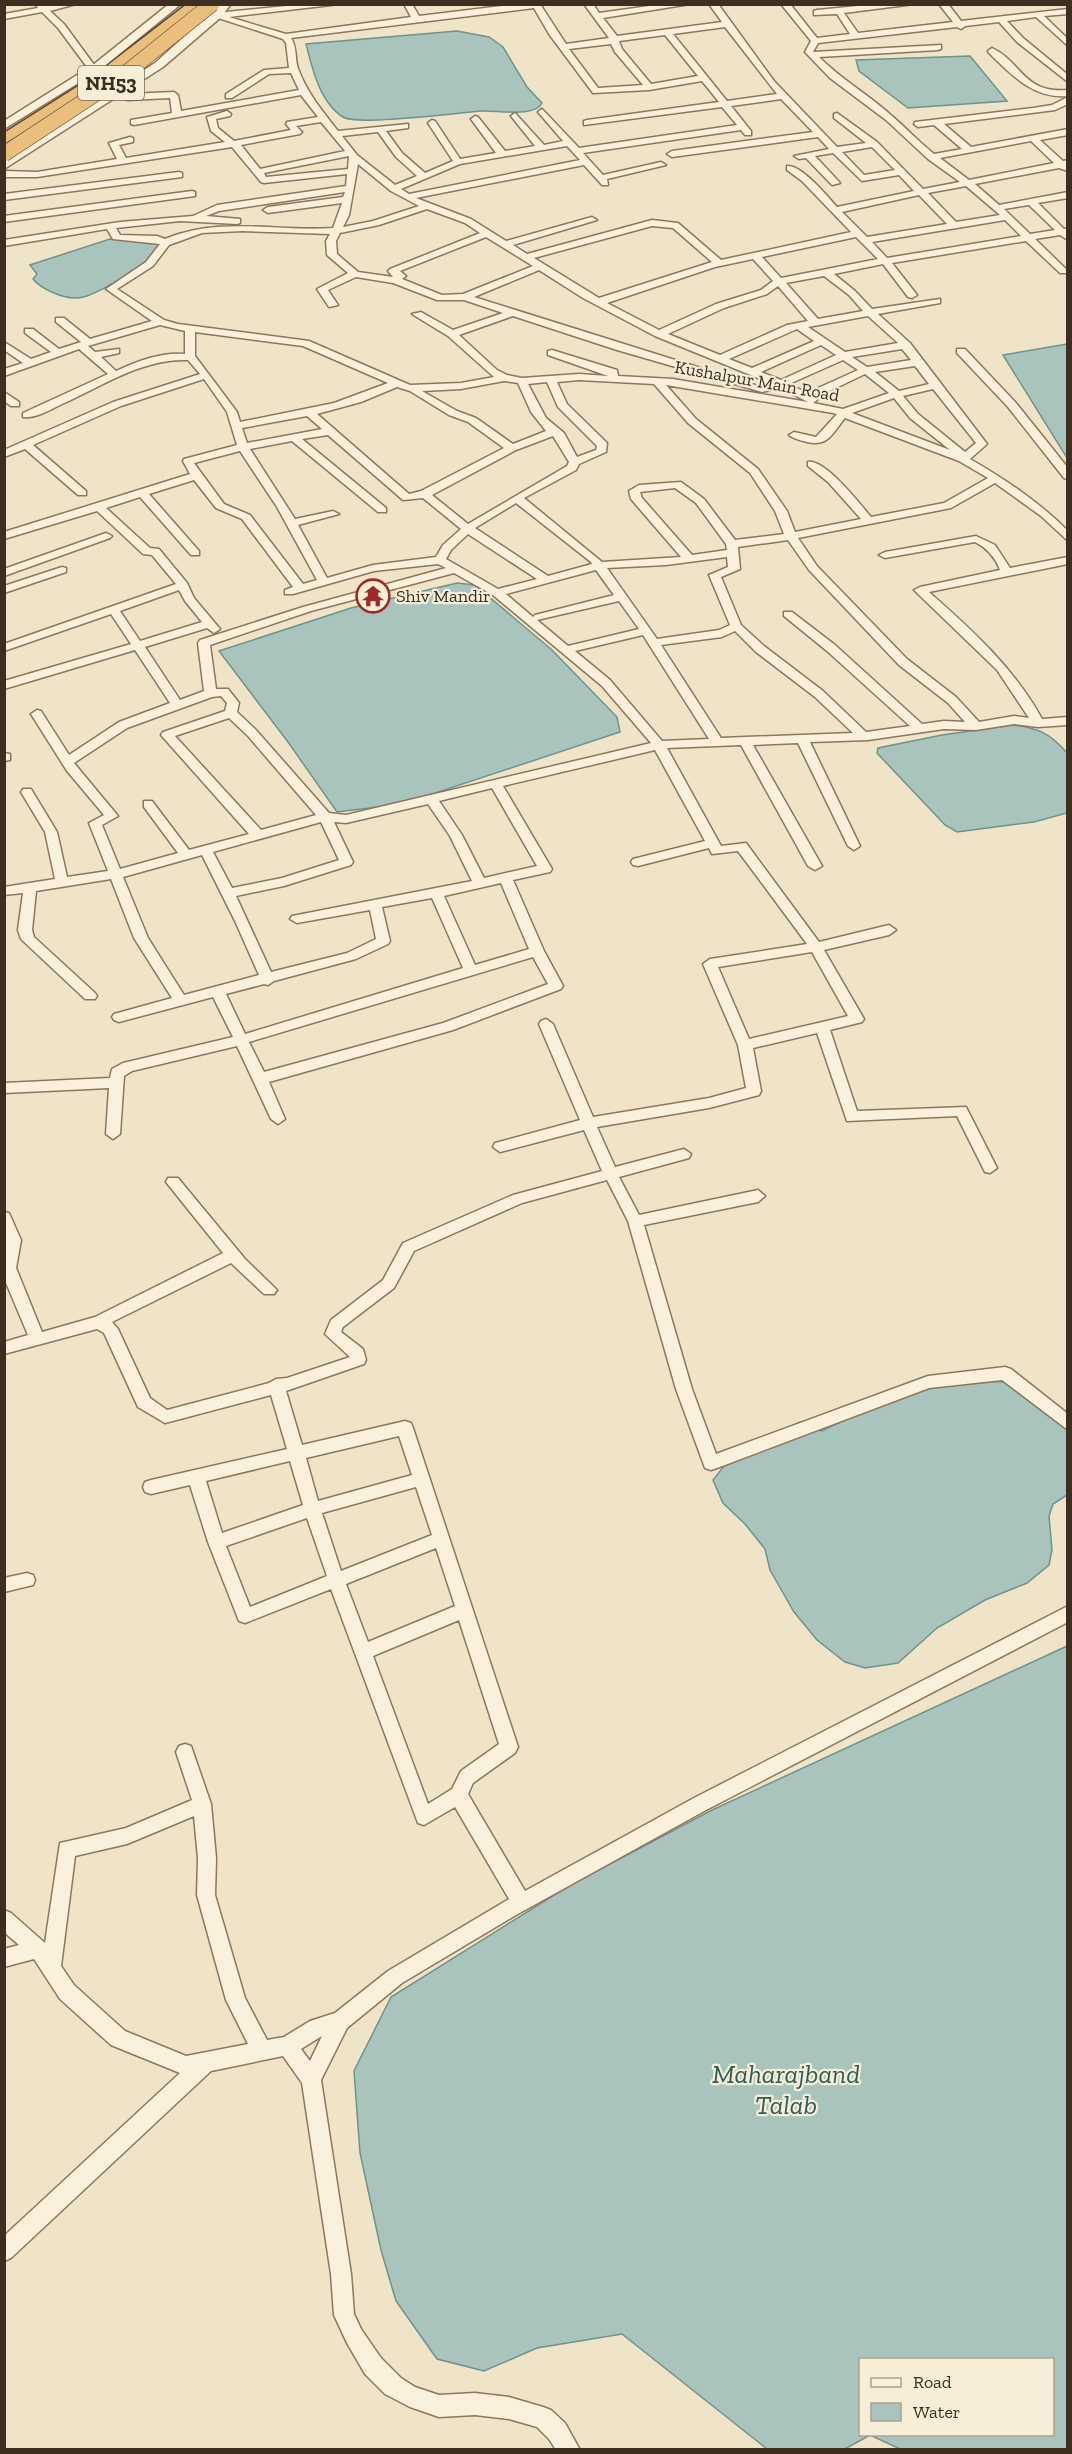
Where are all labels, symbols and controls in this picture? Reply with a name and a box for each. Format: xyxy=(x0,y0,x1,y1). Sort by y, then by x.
road number: NH53 xyxy=(78,66,144,100)
street label: Kushalpur Main Road xyxy=(673,356,841,406)
temple icon: Shiv Mandir xyxy=(355,578,391,614)
place label: Shiv Mandir xyxy=(396,585,490,607)
water label: Maharajband Talab xyxy=(712,2058,860,2121)
legend xyxy=(859,2358,1054,2436)
text: Road xyxy=(913,2371,952,2393)
text: Water xyxy=(913,2401,960,2423)

